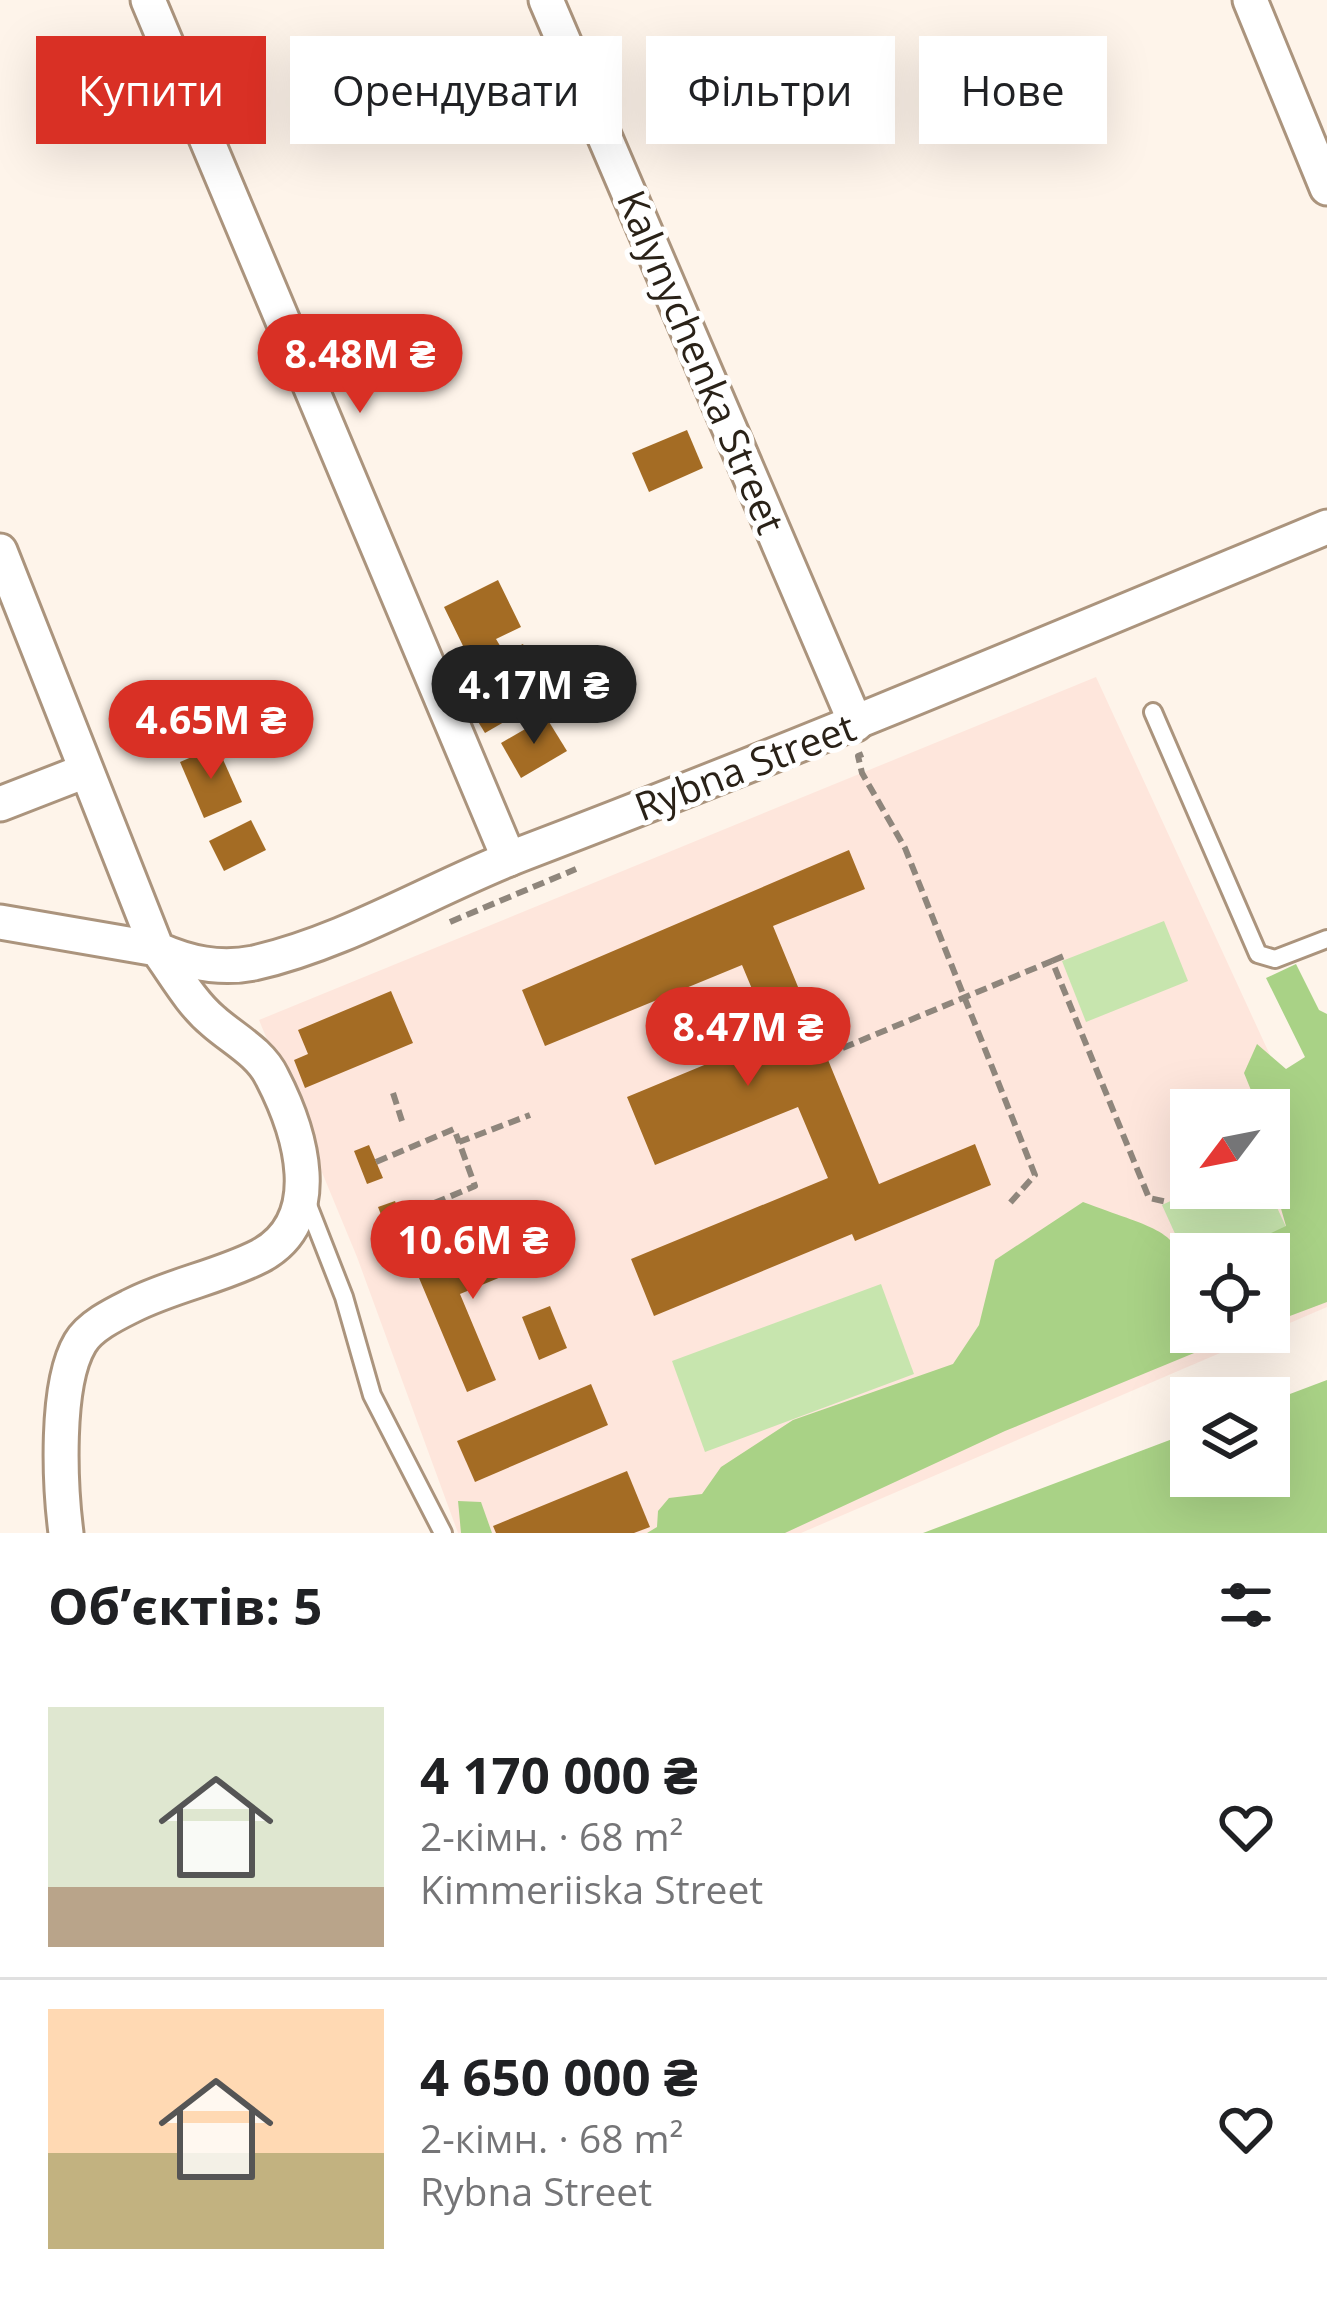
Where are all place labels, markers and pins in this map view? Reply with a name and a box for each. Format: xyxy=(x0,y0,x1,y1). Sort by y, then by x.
pin: 8.48M ₴ xyxy=(249,314,471,416)
pin: 4.17M ₴ xyxy=(423,645,645,747)
pin: 4.65M ₴ xyxy=(100,680,322,782)
pin: 8.47M ₴ xyxy=(637,987,859,1089)
pin: 10.6M ₴ xyxy=(362,1200,584,1302)

